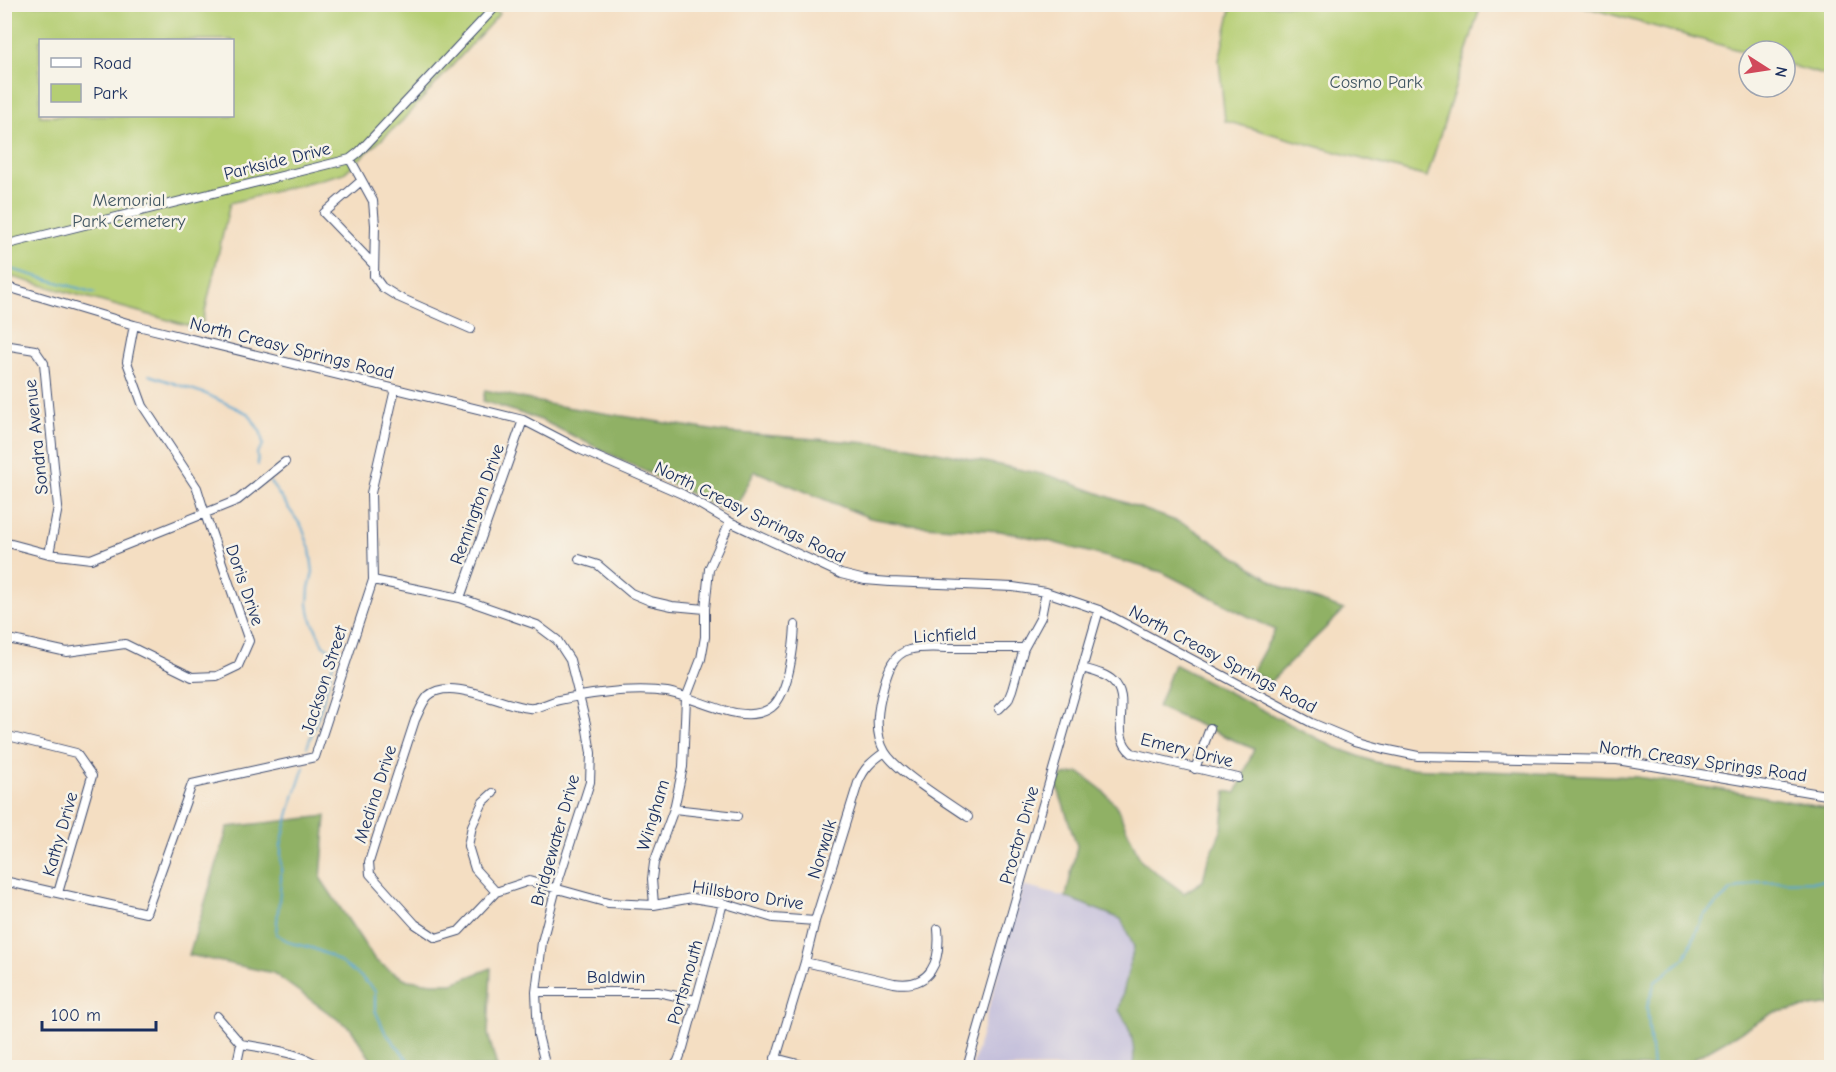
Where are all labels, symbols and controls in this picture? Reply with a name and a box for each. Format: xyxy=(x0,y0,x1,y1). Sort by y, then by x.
legend xyxy=(39,39,234,117)
north arrow xyxy=(1737,39,1797,99)
text: Road xyxy=(93,53,132,74)
text: N xyxy=(1771,65,1791,79)
park label: Cosmo Park xyxy=(1330,72,1423,93)
text: Park xyxy=(93,83,128,104)
street label: Parkside Drive xyxy=(222,138,333,185)
park label: Memorial Park Cemetery xyxy=(72,190,187,232)
street label: North Creasy Springs Road xyxy=(188,313,396,384)
street label: Sondra Avenue xyxy=(20,378,53,496)
street label: Remington Drive xyxy=(446,441,509,567)
street label: North Creasy Springs Road xyxy=(651,457,849,568)
street label: Doris Drive xyxy=(221,542,268,628)
street label: North Creasy Springs Road xyxy=(1125,601,1320,718)
street label: Jackson Street xyxy=(297,622,352,737)
street label: Lichfield xyxy=(913,623,977,648)
street label: Emery Drive xyxy=(1138,729,1235,772)
street label: North Creasy Springs Road xyxy=(1598,737,1808,786)
street label: Medina Drive xyxy=(350,743,401,846)
street label: Bridgewater Drive xyxy=(527,772,584,908)
street label: Wingham xyxy=(633,777,674,853)
street label: Proctor Drive xyxy=(995,784,1044,887)
street label: Kathy Drive xyxy=(38,789,83,879)
street label: Norwalk xyxy=(804,817,842,881)
street label: Hillsboro Drive xyxy=(691,876,805,915)
street label: Portsmouth xyxy=(663,937,708,1027)
street label: Baldwin xyxy=(587,967,645,988)
scale bar xyxy=(42,994,156,1032)
text: 100 m xyxy=(51,1005,101,1026)

